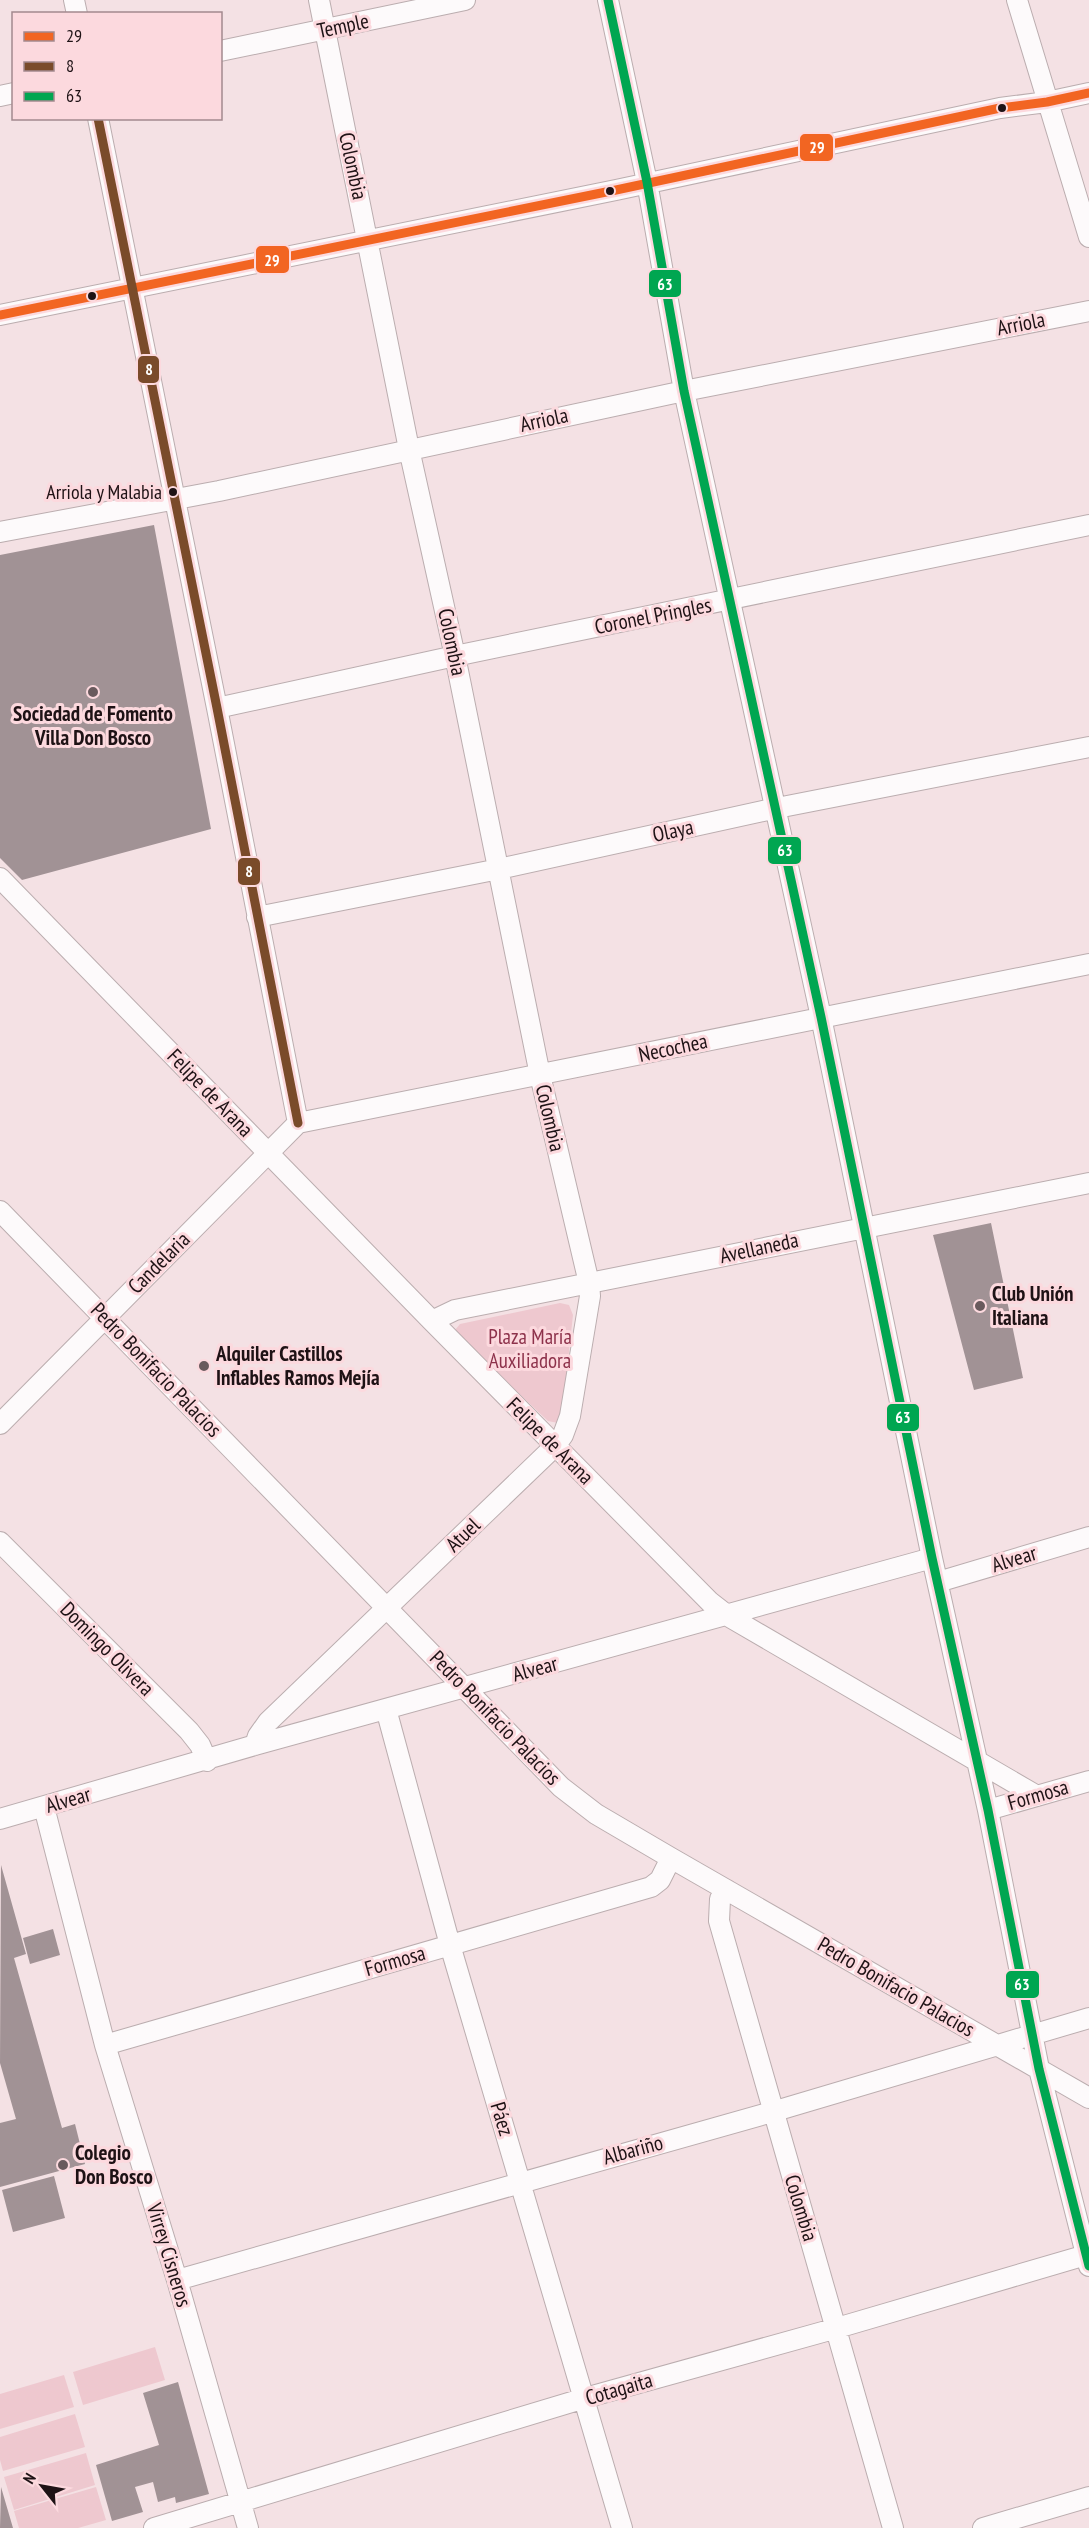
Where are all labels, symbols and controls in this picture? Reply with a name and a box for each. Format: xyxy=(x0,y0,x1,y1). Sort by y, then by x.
street label: Temple xyxy=(315,7,371,44)
legend xyxy=(12,12,222,120)
text: 29 xyxy=(66,24,82,47)
text: 8 xyxy=(66,54,74,77)
text: 63 xyxy=(66,84,82,107)
unlabelled marker xyxy=(996,102,1008,114)
street label: Colombia xyxy=(333,130,374,202)
line badge: 29 xyxy=(799,133,834,162)
text: 29 xyxy=(809,137,825,157)
unlabelled marker xyxy=(604,185,616,197)
line badge: 29 xyxy=(255,245,290,274)
text: 29 xyxy=(264,250,280,270)
line badge: 63 xyxy=(648,269,682,298)
text: 63 xyxy=(657,274,673,294)
unlabelled marker xyxy=(86,290,98,302)
street label: Arriola xyxy=(995,306,1047,341)
line badge: 8 xyxy=(137,355,160,384)
text: 8 xyxy=(145,359,153,379)
street label: Arriola xyxy=(517,401,570,438)
place label: Arriola y Malabia xyxy=(46,479,162,505)
marker: Arriola y Malabia xyxy=(167,486,179,498)
street label: Coronel Pringles xyxy=(592,591,714,640)
street label: Colombia xyxy=(432,606,473,678)
marker: Sociedad de Fomento Villa Don Bosco xyxy=(86,685,100,699)
place label: Sociedad de Fomento Villa Don Bosco xyxy=(13,700,173,751)
street label: Olaya xyxy=(650,813,696,848)
line badge: 63 xyxy=(767,836,802,865)
text: 63 xyxy=(777,840,793,860)
line badge: 8 xyxy=(237,857,261,886)
text: 8 xyxy=(245,861,253,881)
street label: Necochea xyxy=(636,1027,710,1068)
street label: Felipe de Arana xyxy=(162,1043,259,1142)
street label: Colombia xyxy=(530,1082,571,1154)
street label: Candelaria xyxy=(122,1226,195,1299)
street label: Avellaneda xyxy=(717,1226,801,1269)
place label: Club Unión Italiana xyxy=(992,1280,1073,1331)
street label: Pedro Bonifacio Palacios xyxy=(85,1297,227,1443)
marker: Club Unión Italiana xyxy=(973,1299,987,1313)
park label: Plaza María Auxiliadora xyxy=(488,1323,572,1374)
place label: Alquiler Castillos Inflables Ramos Mejía xyxy=(215,1340,380,1391)
marker: Alquiler Castillos Inflables Ramos Mejía xyxy=(197,1359,211,1373)
street label: Felipe de Arana xyxy=(501,1391,600,1490)
line badge: 63 xyxy=(886,1403,920,1432)
text: 63 xyxy=(895,1407,911,1427)
street label: Atuel xyxy=(440,1512,486,1558)
street label: Alvear xyxy=(988,1539,1040,1578)
street label: Domingo Olivera xyxy=(55,1596,160,1701)
street label: Pedro Bonifacio Palacios xyxy=(424,1645,566,1791)
street label: Alvear xyxy=(509,1649,561,1687)
street label: Formosa xyxy=(1004,1773,1071,1816)
street label: Alvear xyxy=(42,1780,94,1819)
street label: Pedro Bonifacio Palacios xyxy=(813,1931,980,2042)
street label: Formosa xyxy=(361,1939,428,1982)
line badge: 63 xyxy=(1005,1970,1040,1999)
text: 63 xyxy=(1014,1974,1030,1994)
street label: Páez xyxy=(485,2099,520,2139)
street label: Albariño xyxy=(600,2129,666,2170)
place label: Colegio Don Bosco xyxy=(75,2139,153,2190)
marker: Colegio Don Bosco xyxy=(56,2158,70,2172)
street label: Colombia xyxy=(779,2171,824,2244)
street label: Virrey Cisneros xyxy=(141,2199,198,2310)
street label: Cotagaita xyxy=(582,2366,655,2411)
north arrow xyxy=(12,2456,72,2516)
text: N xyxy=(18,2469,40,2487)

